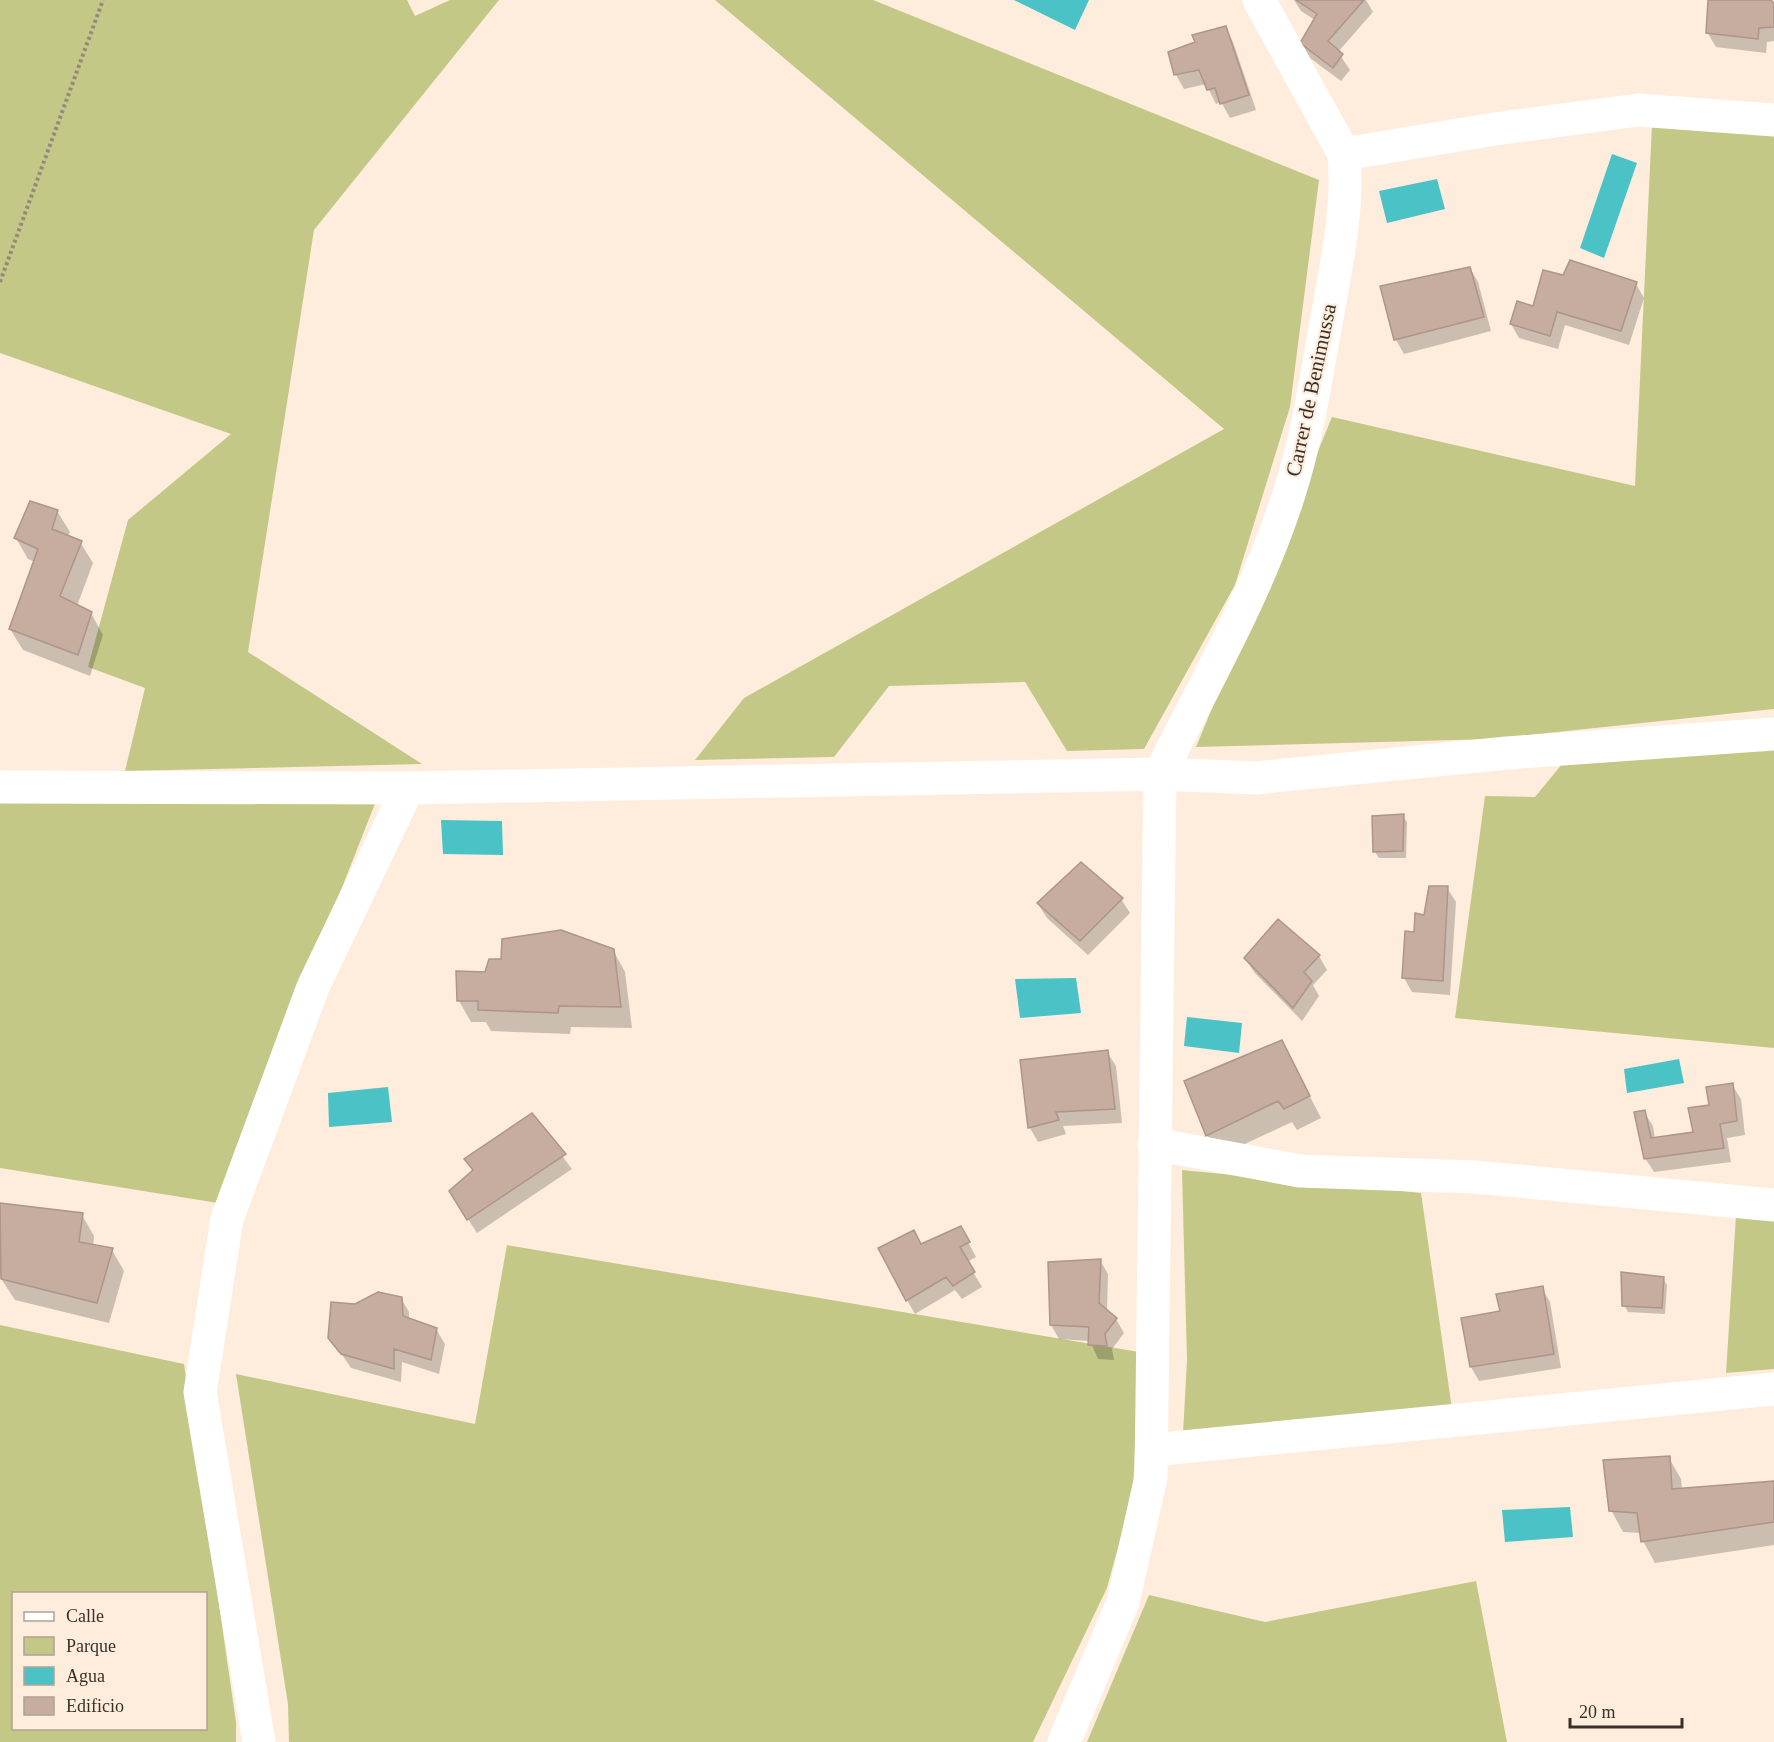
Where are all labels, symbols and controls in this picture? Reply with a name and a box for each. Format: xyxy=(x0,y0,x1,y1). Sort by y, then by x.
street label: Carrer de Benimussa xyxy=(1281,301,1341,479)
legend xyxy=(12,1592,207,1730)
text: Calle xyxy=(66,1606,104,1626)
text: Parque xyxy=(66,1636,116,1656)
text: Agua xyxy=(66,1666,105,1686)
scale bar xyxy=(1570,1691,1682,1729)
text: Edificio xyxy=(66,1696,124,1716)
text: 20 m xyxy=(1579,1702,1616,1722)

